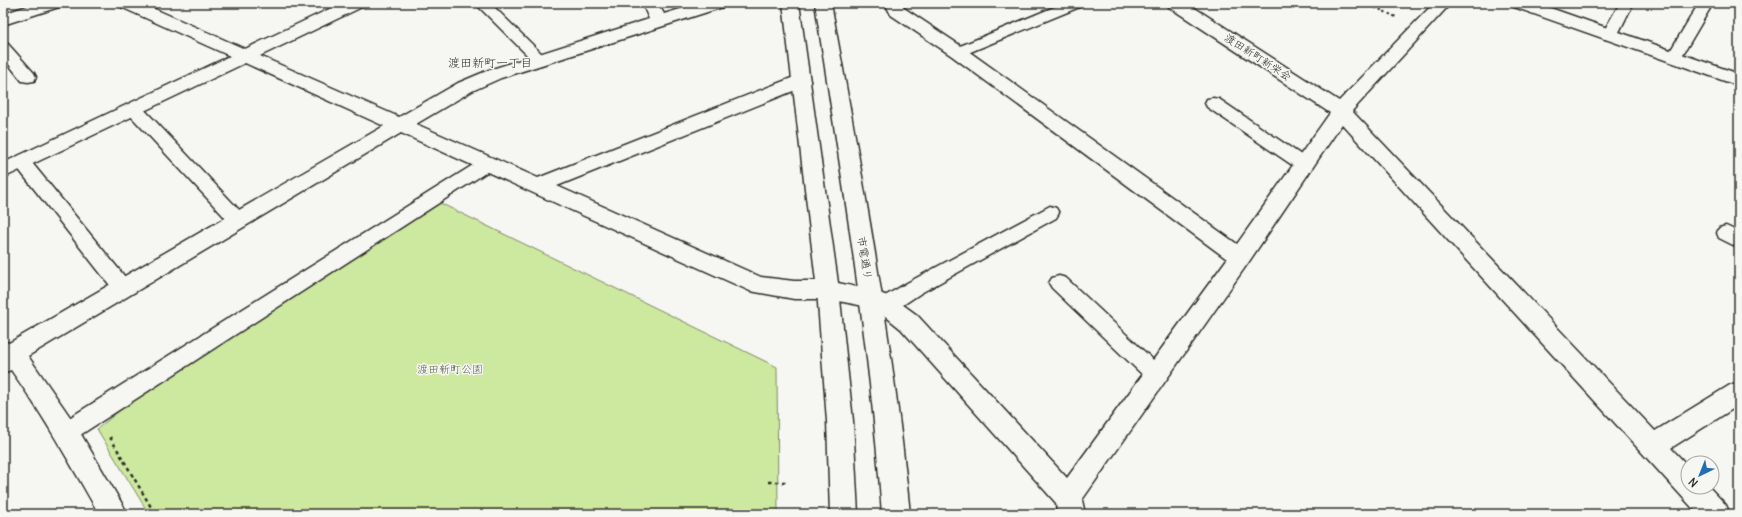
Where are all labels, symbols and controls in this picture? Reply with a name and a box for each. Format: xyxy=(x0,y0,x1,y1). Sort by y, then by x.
street label: 渡田新町新栄会 xyxy=(1222,30,1294,84)
district label: 渡田新町一丁目 xyxy=(448,55,532,70)
street label: 市電通り xyxy=(855,235,875,281)
park label: 渡田新町公園 xyxy=(417,362,483,376)
north arrow xyxy=(1680,455,1720,495)
text: N xyxy=(1686,475,1701,490)

